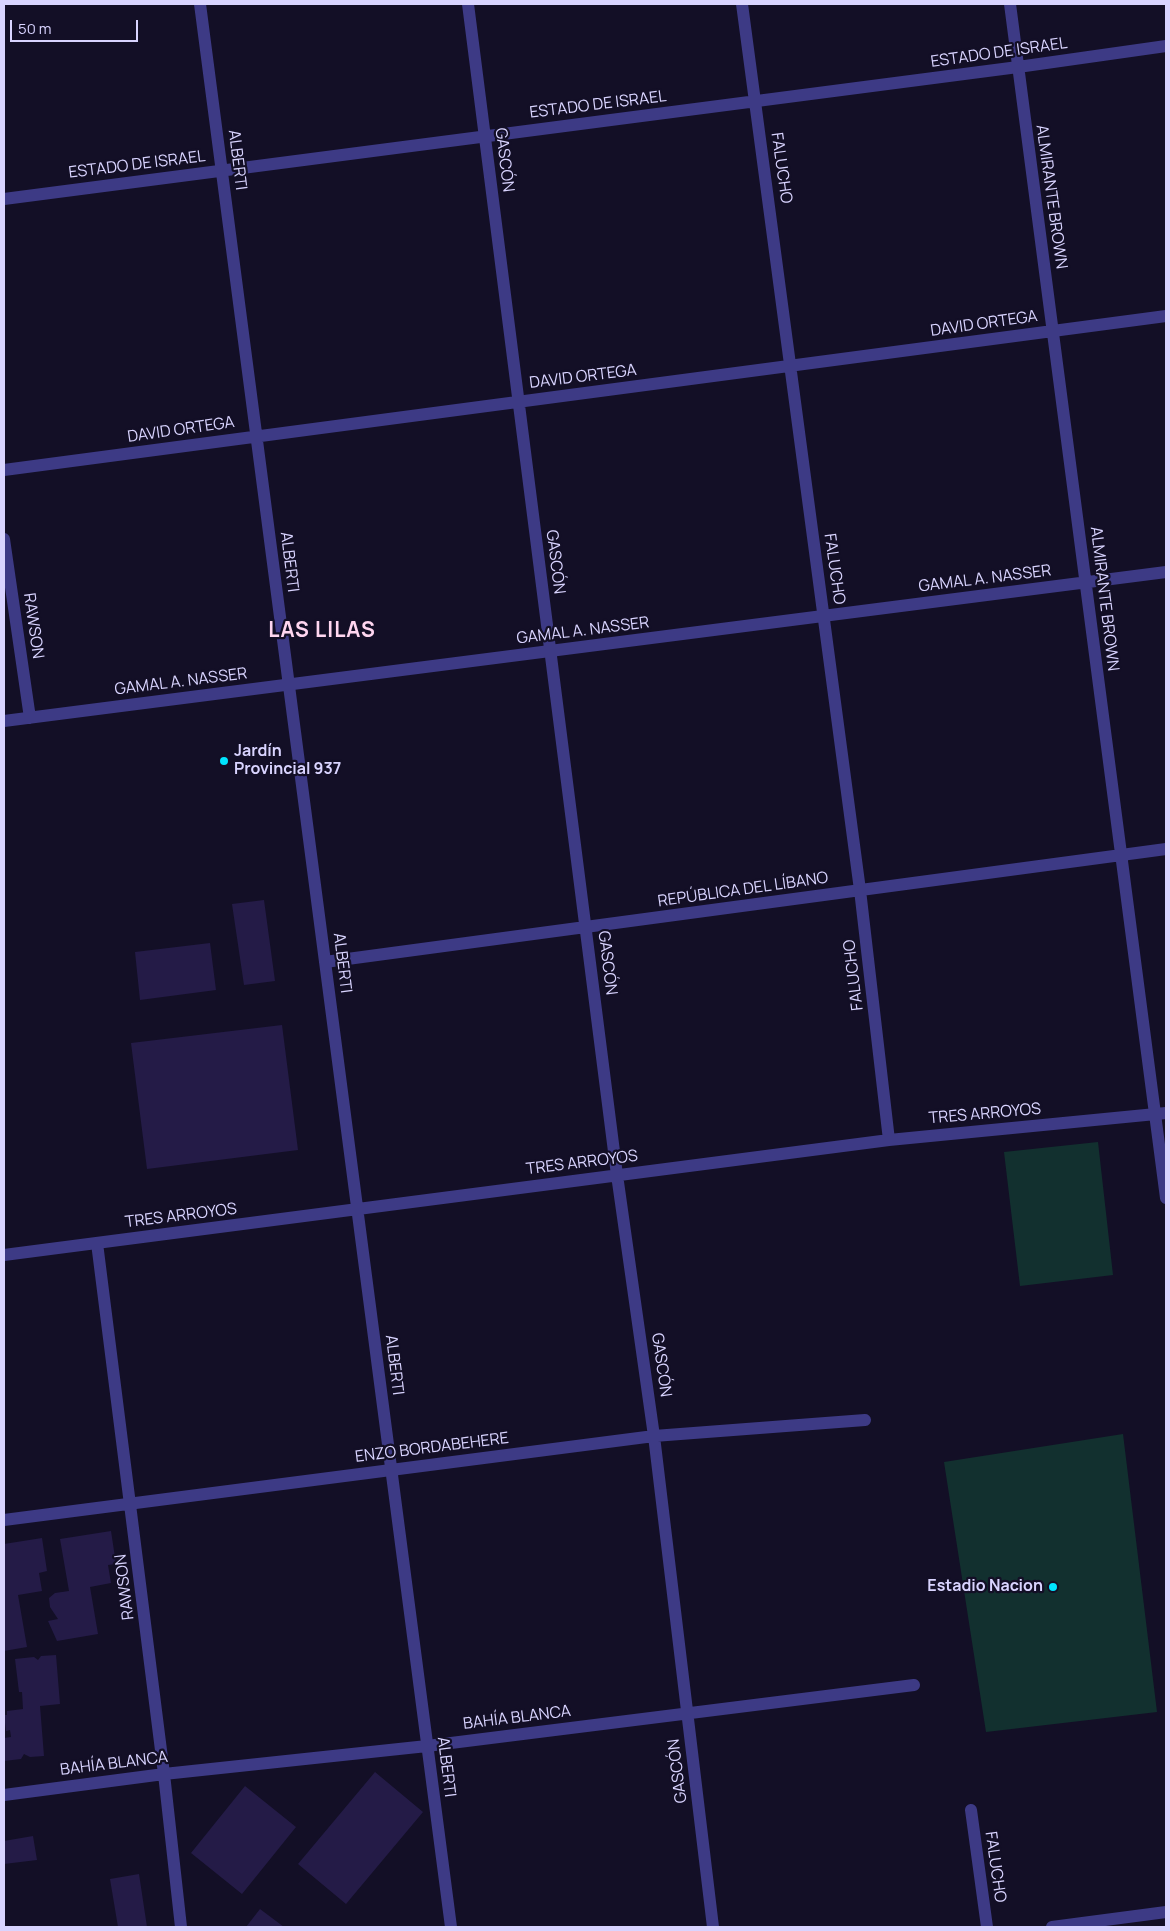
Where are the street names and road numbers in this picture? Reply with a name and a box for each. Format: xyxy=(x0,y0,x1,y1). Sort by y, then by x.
street label: ESTADO DE ISRAEL xyxy=(930,34,1068,72)
street label: ESTADO DE ISRAEL xyxy=(529,87,667,123)
street label: ALMIRANTE BROWN xyxy=(1031,124,1071,270)
street label: GASCÓN xyxy=(491,127,517,193)
street label: ALBERTI xyxy=(224,129,250,191)
street label: FALUCHO xyxy=(767,131,795,205)
street label: ESTADO DE ISRAEL xyxy=(68,147,206,183)
street label: DAVID ORTEGA xyxy=(929,307,1039,341)
street label: DAVID ORTEGA xyxy=(528,361,638,393)
street label: DAVID ORTEGA xyxy=(126,413,236,447)
street label: ALMIRANTE BROWN xyxy=(1086,526,1122,672)
street label: GASCÓN xyxy=(542,529,568,595)
street label: ALBERTI xyxy=(276,531,302,593)
street label: FALUCHO xyxy=(820,532,848,606)
street label: GAMAL A. NASSER xyxy=(918,561,1052,597)
street label: RAWSON xyxy=(19,592,47,660)
street label: GAMAL A. NASSER xyxy=(516,613,650,649)
street label: GAMAL A. NASSER xyxy=(114,664,248,700)
street label: REPÚBLICA DEL LÍBANO xyxy=(657,869,829,911)
street label: GASCÓN xyxy=(594,930,620,996)
street label: ALBERTI xyxy=(329,932,355,994)
street label: FALUCHO xyxy=(840,938,868,1012)
street label: TRES ARROYOS xyxy=(928,1100,1042,1128)
street label: TRES ARROYOS xyxy=(525,1147,639,1179)
street label: TRES ARROYOS xyxy=(124,1200,238,1232)
street label: GASCÓN xyxy=(647,1332,675,1398)
street label: ALBERTI xyxy=(381,1334,407,1396)
street label: ENZO BORDABEHERE xyxy=(354,1429,510,1467)
street label: RAWSON xyxy=(111,1553,139,1621)
street label: BAHÍA BLANCA xyxy=(462,1702,572,1734)
street label: ALBERTI xyxy=(433,1736,459,1798)
street label: GASCÓN xyxy=(665,1738,691,1804)
street label: BAHÍA BLANCA xyxy=(59,1748,169,1780)
street label: FALUCHO xyxy=(981,1830,1009,1904)

